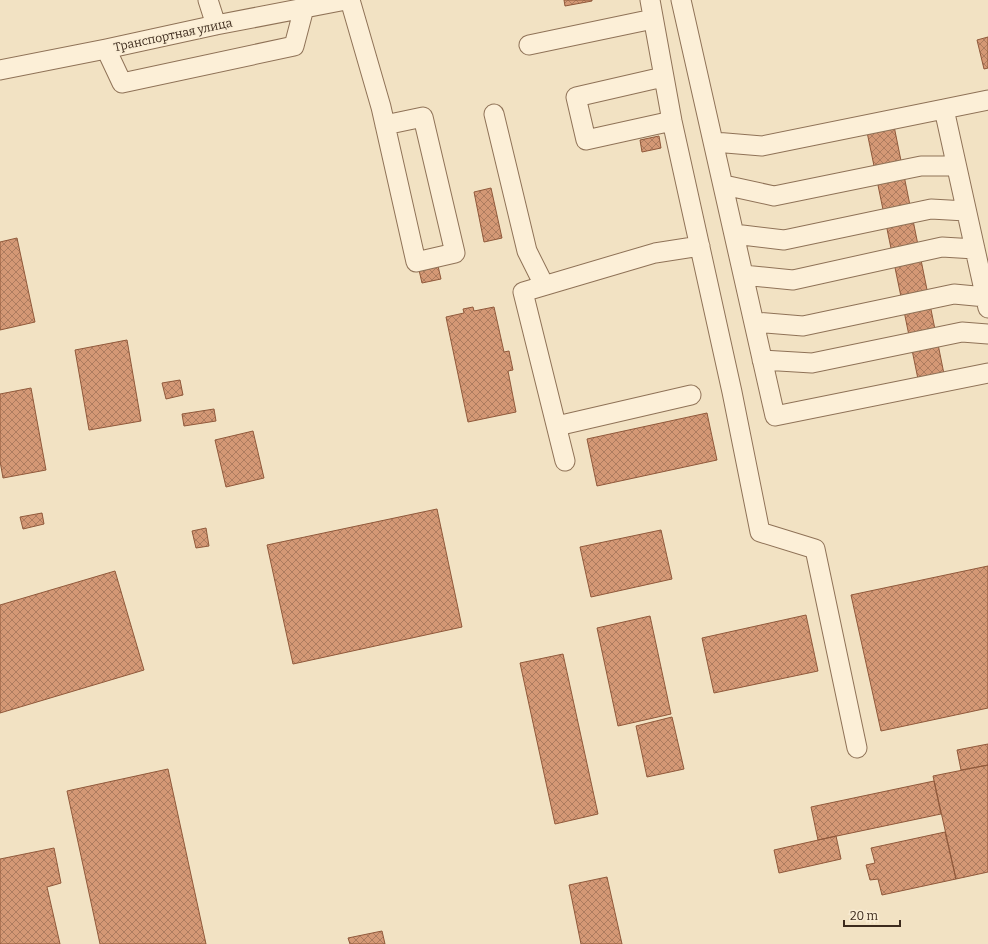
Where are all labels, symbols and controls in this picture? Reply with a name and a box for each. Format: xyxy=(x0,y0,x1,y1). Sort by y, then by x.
street label: Транспортная улица xyxy=(112,15,234,54)
scale bar xyxy=(844,902,900,928)
text: 20 m xyxy=(850,909,879,923)

